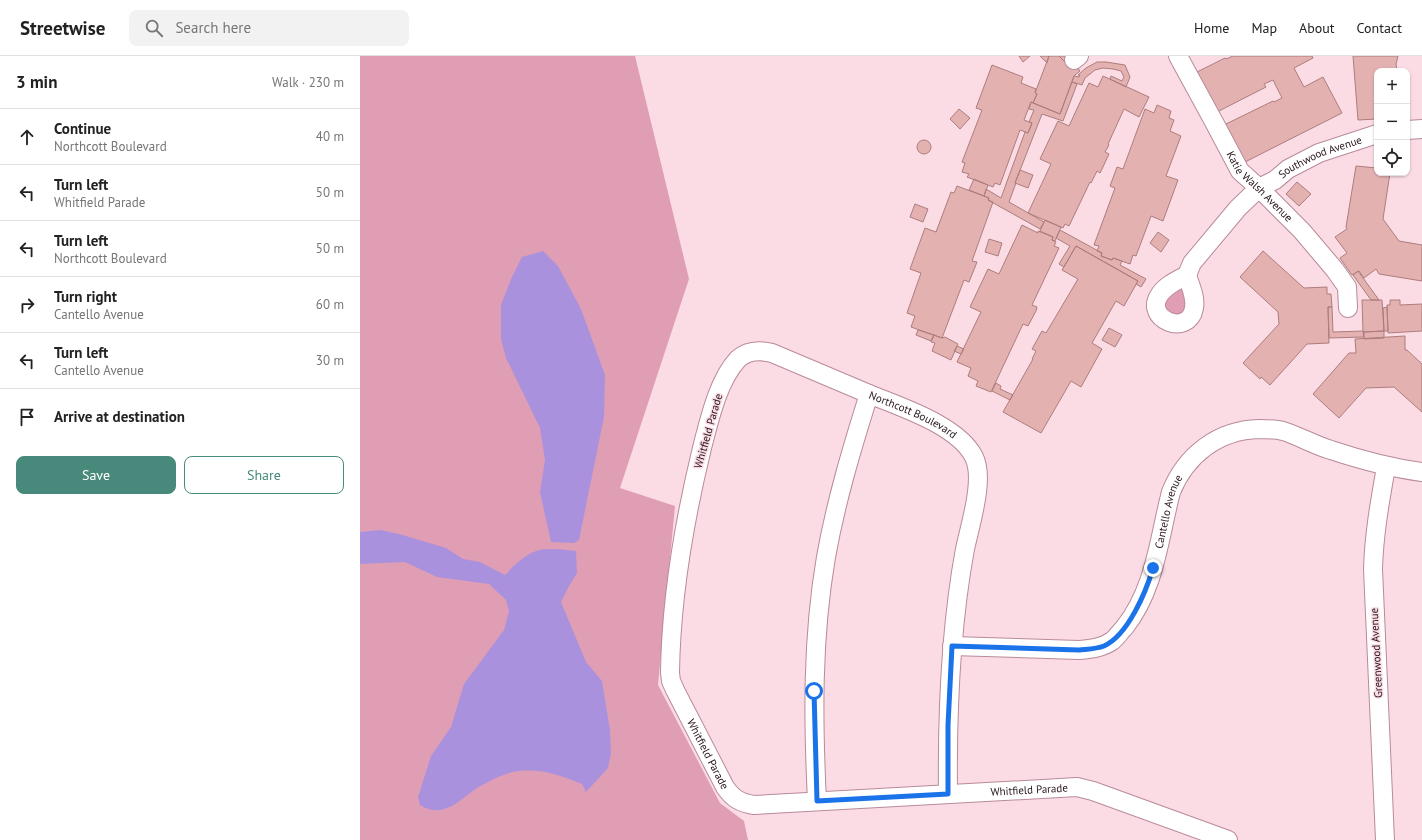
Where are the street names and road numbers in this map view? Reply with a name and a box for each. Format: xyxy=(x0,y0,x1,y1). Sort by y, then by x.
street label: Southwood Avenue xyxy=(1275,132,1364,181)
street label: Katie Walsh Avenue xyxy=(1224,149,1296,225)
street label: Northcott Boulevard xyxy=(867,388,960,441)
street label: Whitfield Parade xyxy=(691,392,725,470)
street label: Cantello Avenue xyxy=(1152,472,1186,550)
street label: Greenwood Avenue xyxy=(1367,607,1385,698)
street label: Whitfield Parade xyxy=(684,716,732,792)
street label: Whitfield Parade xyxy=(990,780,1069,799)

